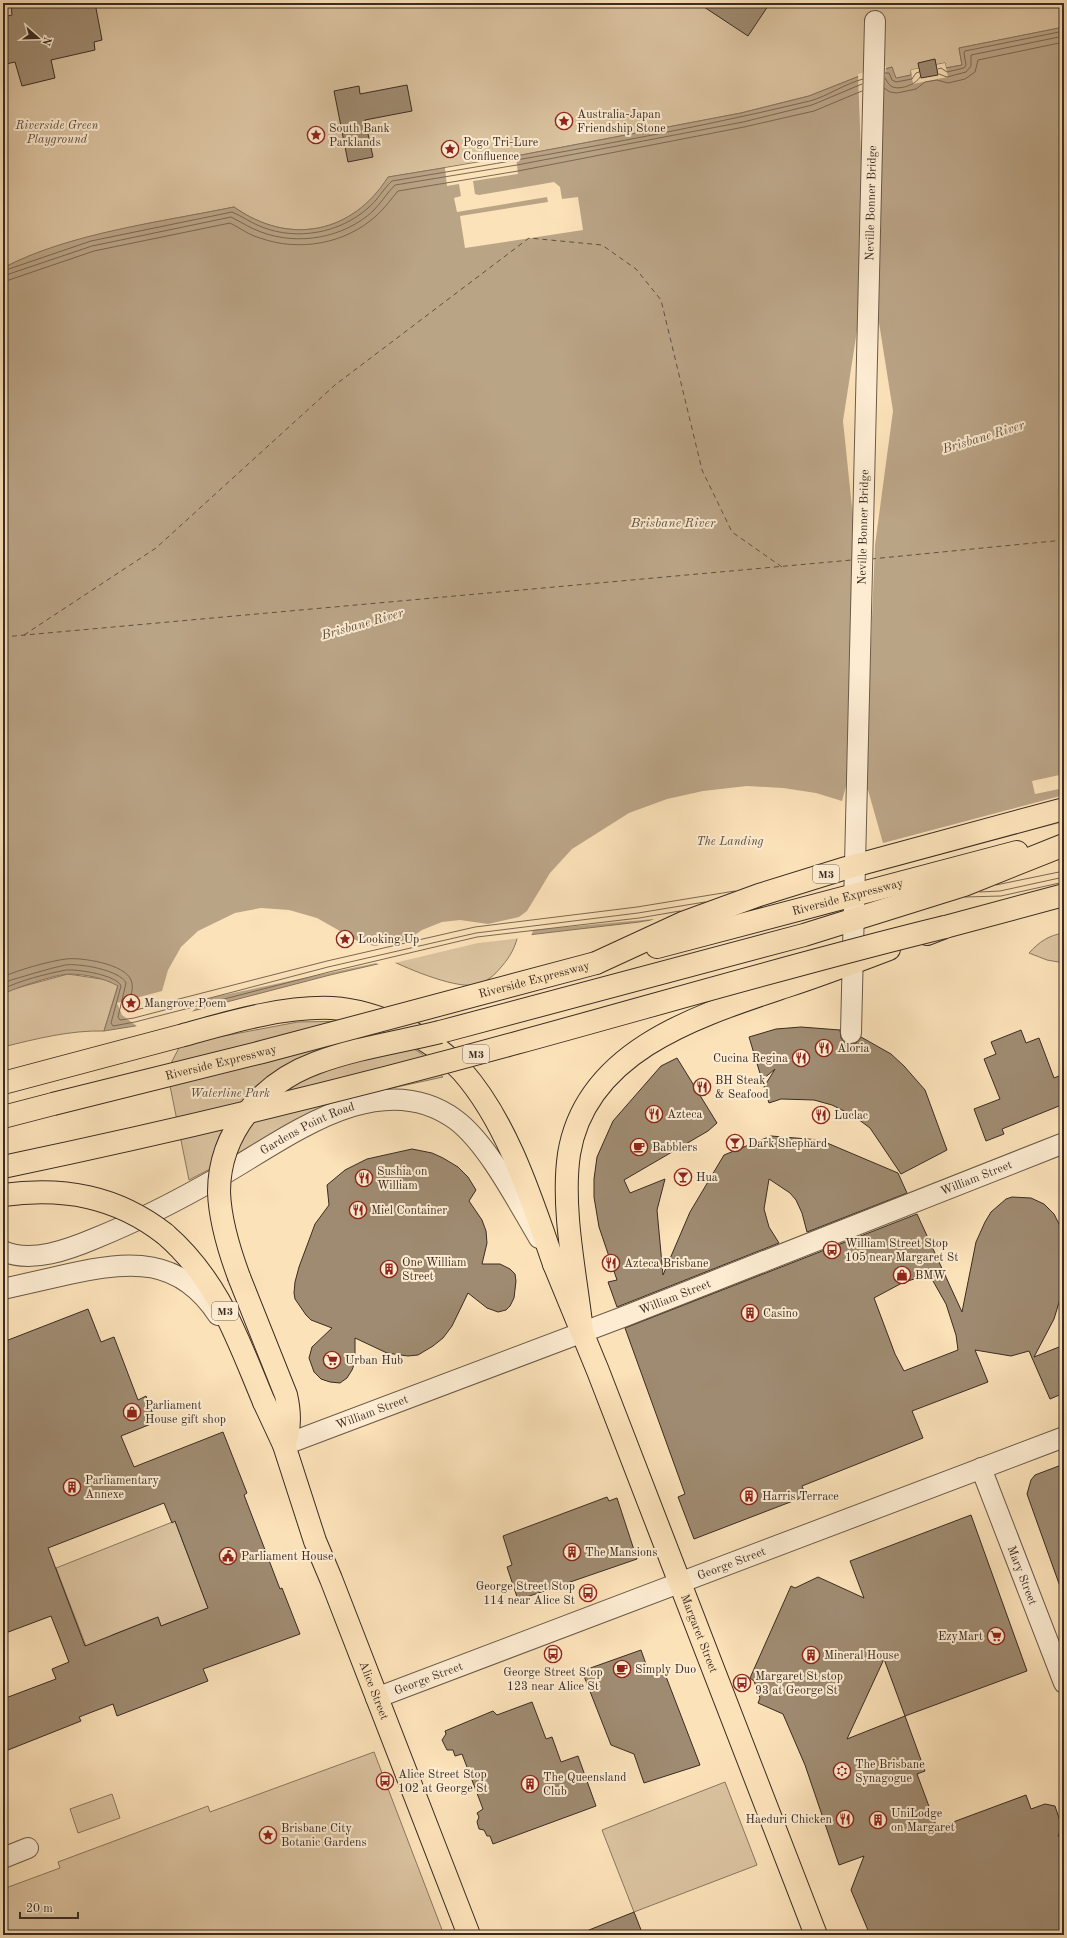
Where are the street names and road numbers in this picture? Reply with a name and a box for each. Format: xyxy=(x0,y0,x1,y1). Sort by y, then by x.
street label: Neville Bonner Bridge xyxy=(864,145,879,261)
street label: Neville Bonner Bridge xyxy=(857,469,871,585)
road number: M3 xyxy=(813,865,839,883)
street label: Riverside Expressway xyxy=(791,877,905,918)
street label: Riverside Expressway xyxy=(478,960,592,1001)
street label: Riverside Expressway xyxy=(164,1043,279,1083)
road number: M3 xyxy=(463,1045,489,1063)
street label: Gardens Point Road xyxy=(258,1101,356,1158)
street label: William Street xyxy=(939,1159,1014,1198)
street label: William Street xyxy=(638,1278,713,1317)
road number: M3 xyxy=(212,1302,238,1320)
street label: William Street xyxy=(335,1394,410,1432)
street label: Mary Street xyxy=(1005,1544,1038,1607)
street label: George Street xyxy=(696,1546,768,1583)
street label: Margaret Street xyxy=(678,1593,719,1675)
street label: Alice Street xyxy=(357,1660,390,1722)
street label: George Street xyxy=(393,1661,465,1698)

